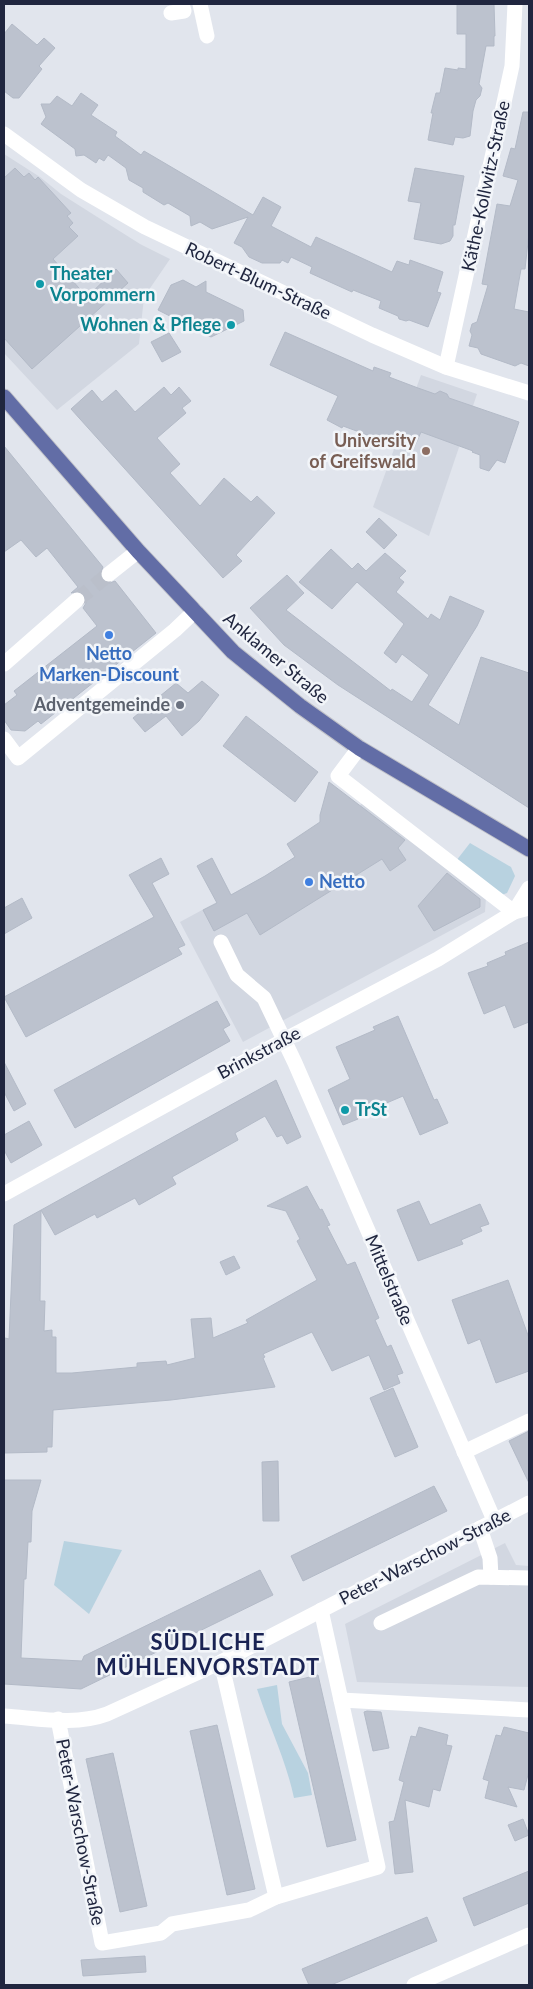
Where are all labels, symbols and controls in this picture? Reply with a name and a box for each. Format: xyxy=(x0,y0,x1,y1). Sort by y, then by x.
street label: Käthe-Kollwitz-Straße xyxy=(456,98,514,273)
street label: Robert-Blum-Straße xyxy=(182,237,335,324)
place label: Theater Vorpommern xyxy=(49,262,155,305)
marker: Theater Vorpommern xyxy=(34,278,46,290)
place label: Wohnen & Pflege xyxy=(80,313,221,335)
marker: Wohnen & Pflege xyxy=(225,319,237,331)
place label: University of Greifswald xyxy=(309,429,417,472)
marker: University of Greifswald xyxy=(420,445,432,457)
street label: Anklamer Straße xyxy=(219,607,334,708)
marker: Netto Marken-Discount xyxy=(103,629,115,641)
place label: Netto Marken-Discount xyxy=(39,642,179,685)
place label: Adventgemeinde xyxy=(33,693,170,715)
marker: Adventgemeinde xyxy=(174,699,186,711)
place label: Netto xyxy=(319,870,365,892)
marker: Netto xyxy=(303,876,315,888)
street label: Brinkstraße xyxy=(213,1021,304,1083)
place label: TrSt xyxy=(355,1098,387,1120)
marker: TrSt xyxy=(339,1104,351,1116)
street label: Mittelstraße xyxy=(361,1231,419,1328)
street label: Peter-Warschow-Straße xyxy=(335,1503,514,1609)
district label: SÜDLICHE MÜHLENVORSTADT xyxy=(96,1628,320,1680)
street label: Peter-Warschow-Straße xyxy=(52,1737,110,1927)

